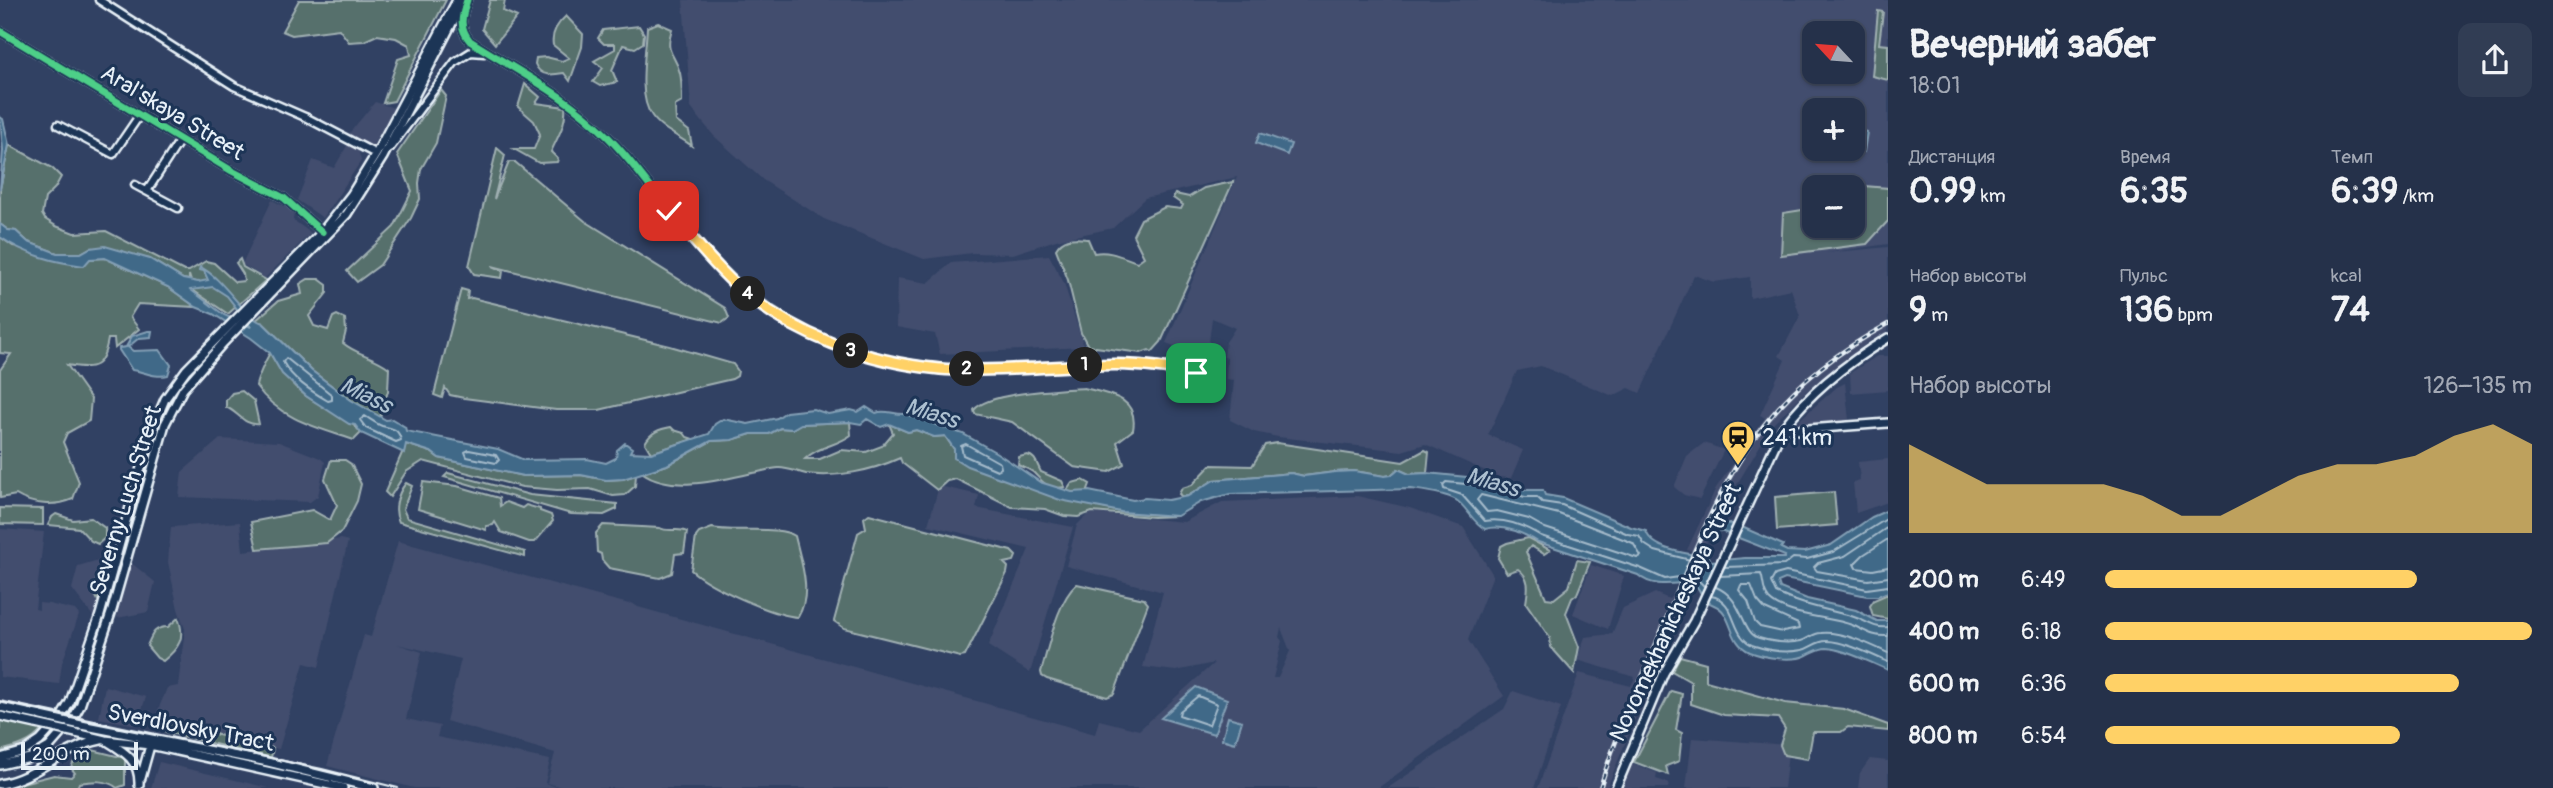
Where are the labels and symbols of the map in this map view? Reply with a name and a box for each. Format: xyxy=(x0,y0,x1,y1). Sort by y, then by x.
north arrow xyxy=(1802,21,1866,84)
street label: Aral'skaya Street xyxy=(96,58,250,167)
pin xyxy=(639,181,699,241)
pin: 4 xyxy=(730,276,766,312)
pin: 3 xyxy=(834,334,868,368)
pin xyxy=(1166,343,1226,403)
pin: 1 xyxy=(1068,348,1102,382)
pin: 2 xyxy=(950,352,984,386)
water label: Miass xyxy=(335,371,399,421)
water label: Miass xyxy=(902,392,964,436)
street label: Severny Luch Street xyxy=(83,401,168,598)
station icon: 241 km xyxy=(1719,418,1757,467)
place label: 241 km xyxy=(1762,423,1832,452)
water label: Miass xyxy=(1463,461,1525,505)
street label: Novomekhanicheskaya Street xyxy=(1603,478,1748,746)
street label: Sverdlovsky Tract xyxy=(105,697,277,758)
scale bar xyxy=(21,739,138,771)

